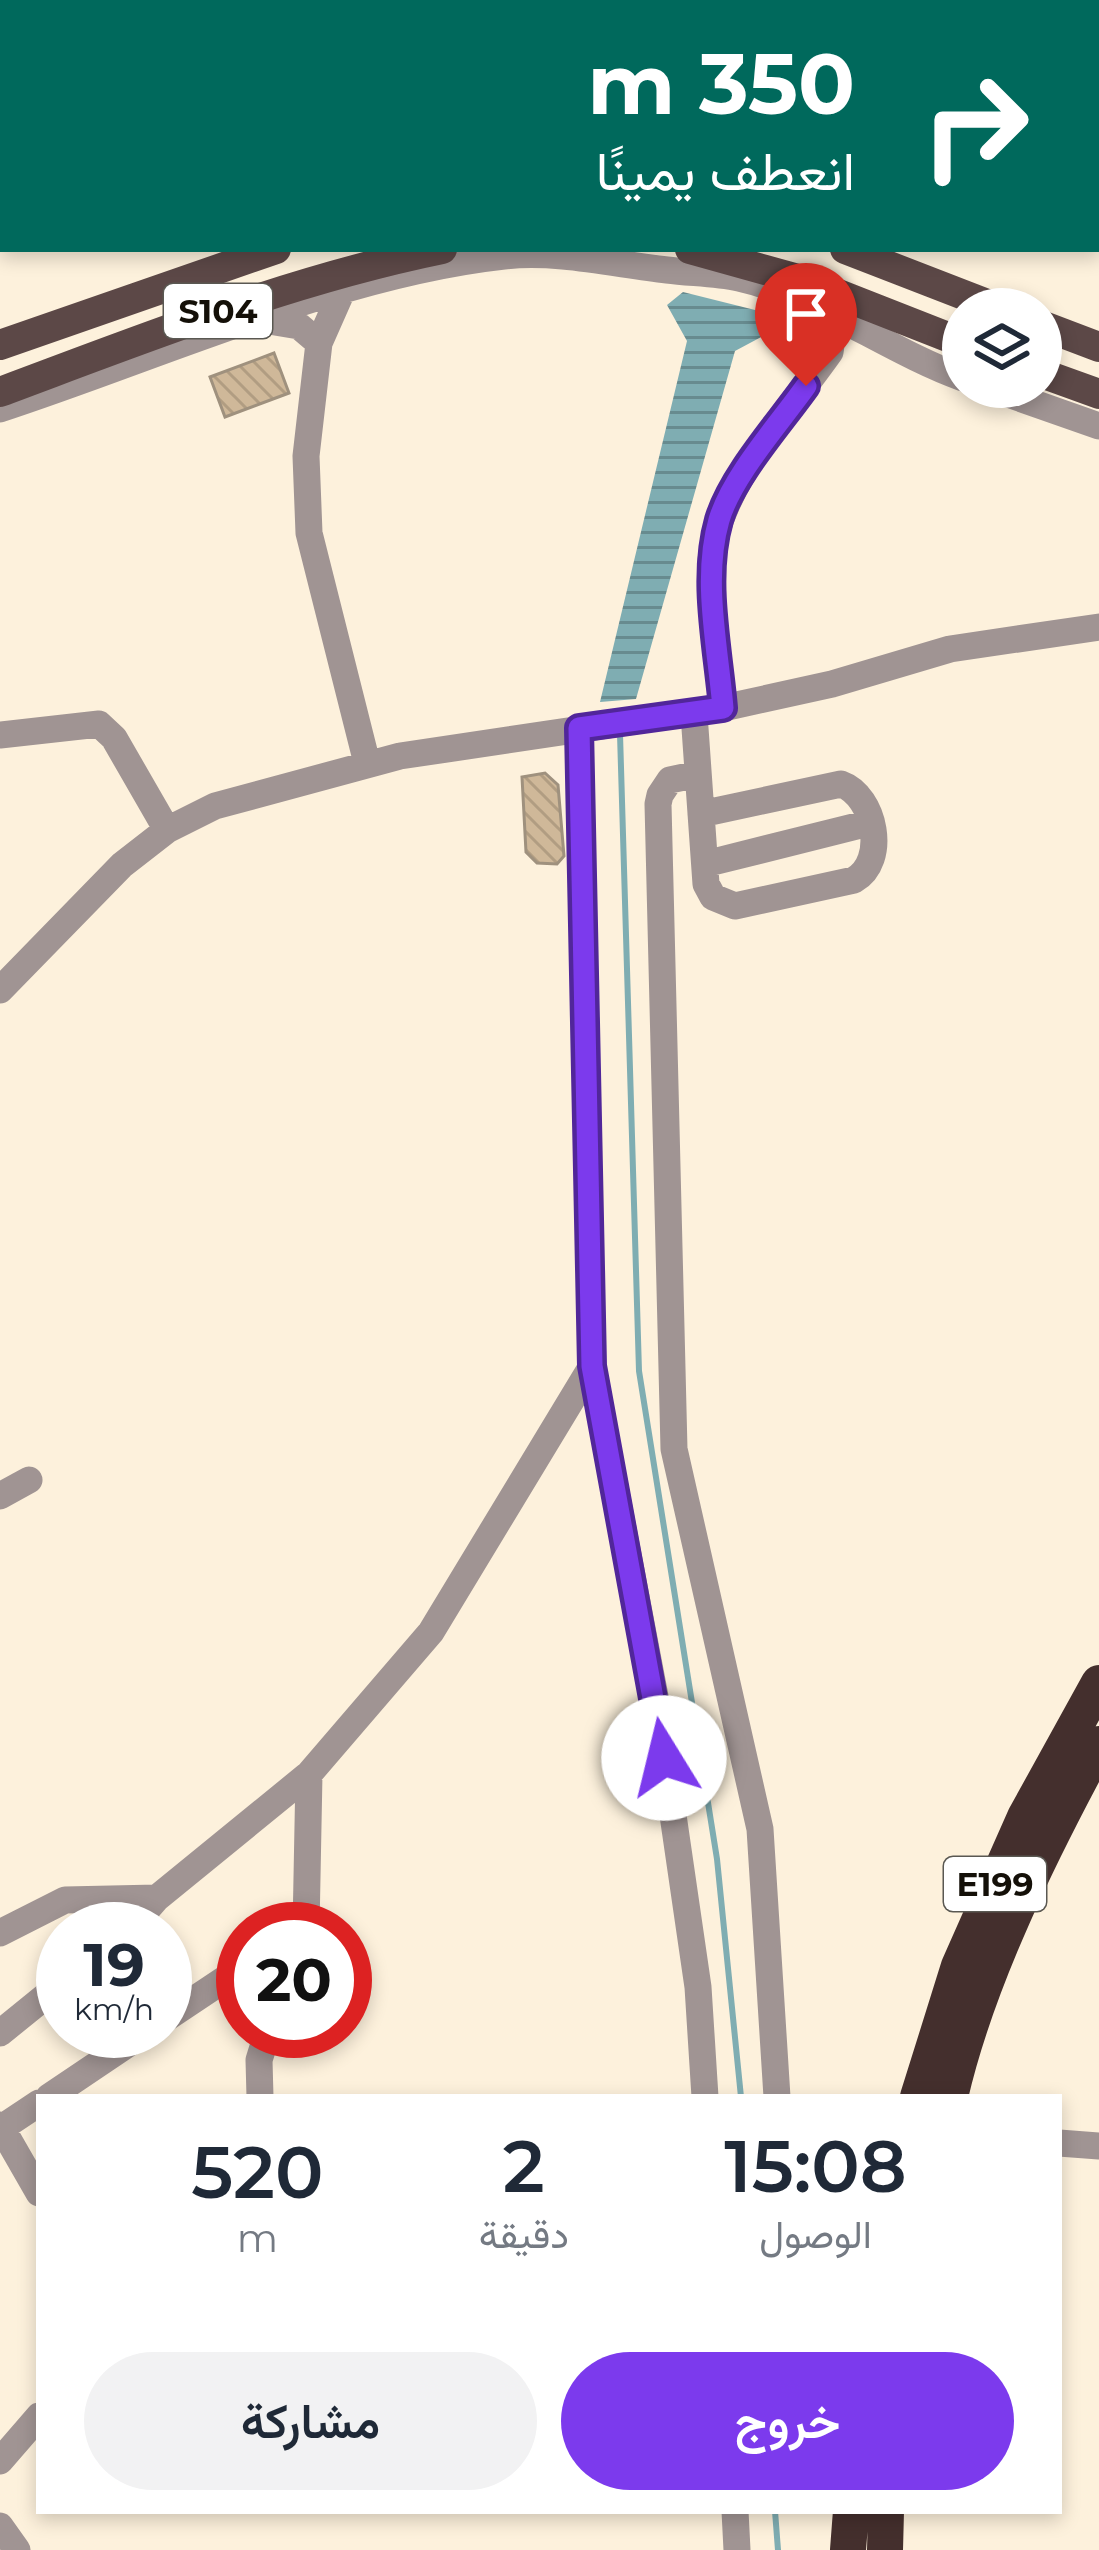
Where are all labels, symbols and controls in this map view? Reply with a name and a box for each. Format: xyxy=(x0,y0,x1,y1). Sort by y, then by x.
text: 350 m xyxy=(587,33,855,135)
icon: right xyxy=(897,48,1053,204)
text: انعطف يمينًا xyxy=(596,138,855,204)
pin xyxy=(755,263,857,386)
icon: arrive xyxy=(773,281,839,347)
road number: S104 xyxy=(164,284,272,338)
map controls xyxy=(942,288,1062,408)
button: layers xyxy=(942,288,1062,408)
position arrow xyxy=(601,1695,727,1821)
road number: E199 xyxy=(944,1857,1046,1911)
speed limit sign: 20 xyxy=(216,1902,372,2058)
text: 19 xyxy=(83,1928,145,2001)
text: km/h xyxy=(74,1991,154,2028)
text: 2 xyxy=(503,2122,545,2210)
text: 15:08 xyxy=(724,2122,907,2210)
text: 520 xyxy=(191,2128,323,2216)
text: دقيقة xyxy=(479,2210,569,2258)
text: الوصول xyxy=(759,2210,872,2258)
text: m xyxy=(237,2214,278,2262)
button: مشاركة xyxy=(84,2352,537,2490)
button: خروج xyxy=(561,2352,1014,2490)

